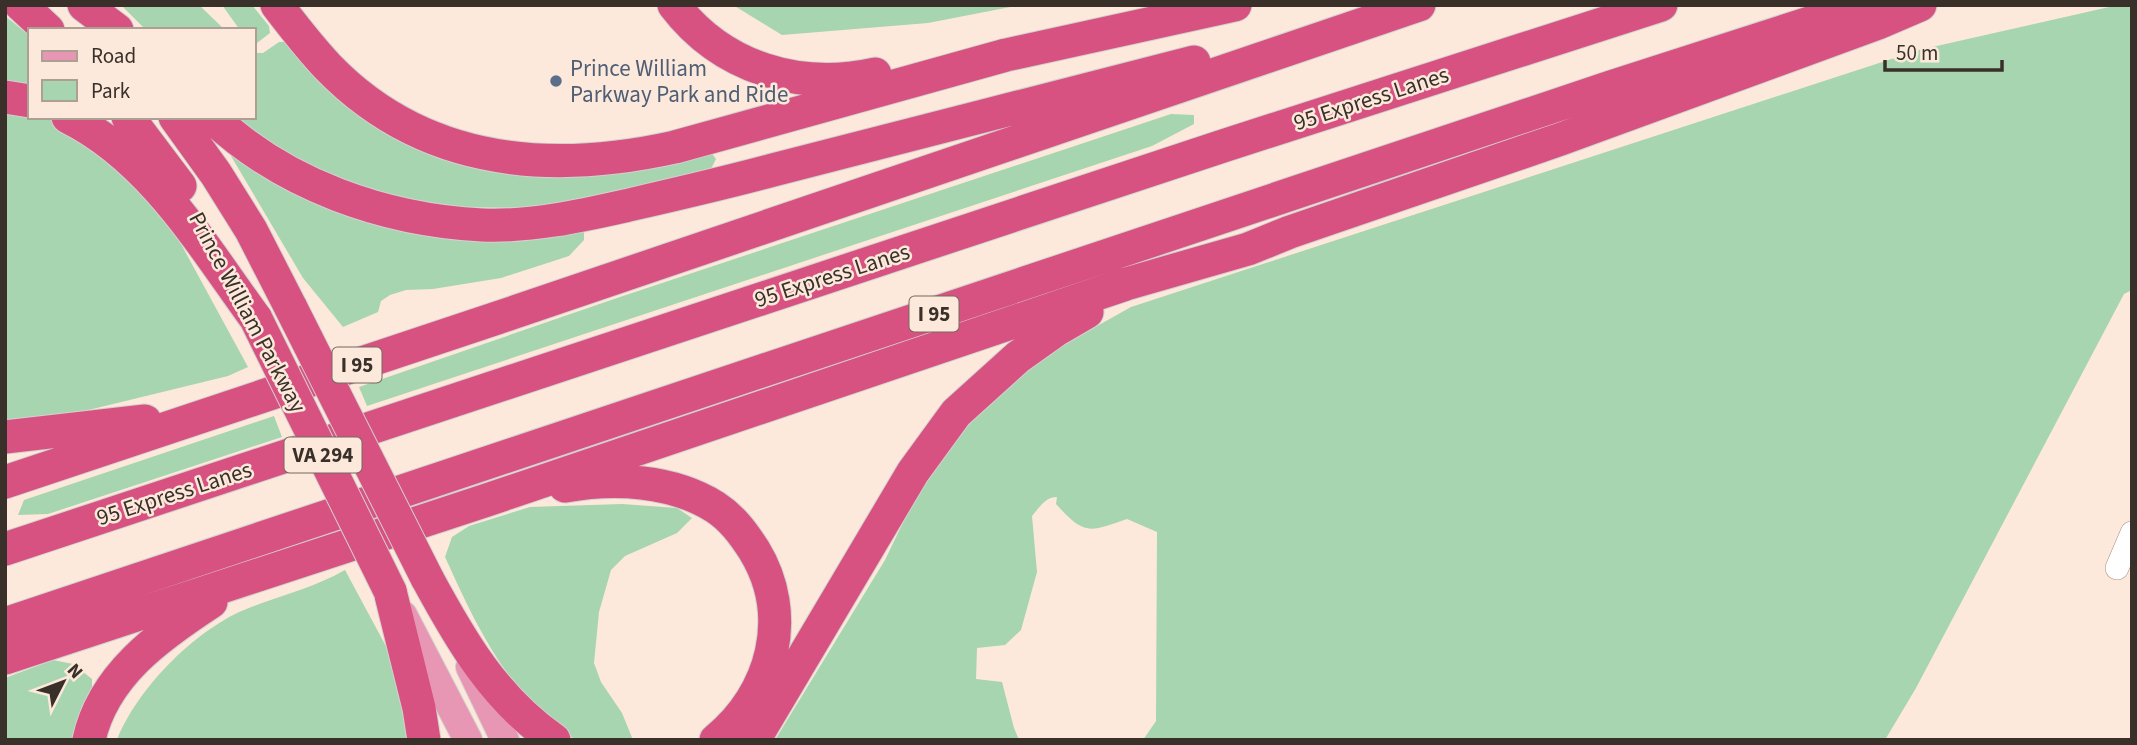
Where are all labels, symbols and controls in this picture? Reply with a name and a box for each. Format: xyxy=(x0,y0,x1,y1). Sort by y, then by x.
legend xyxy=(28,28,256,119)
scale bar xyxy=(1885,28,2002,72)
text: 50 m xyxy=(1896,38,1938,68)
text: Road xyxy=(91,41,136,71)
place label: Prince William Parkway Park and Ride xyxy=(570,52,788,111)
street label: 95 Express Lanes xyxy=(1289,58,1453,139)
marker: Prince William Parkway Park and Ride xyxy=(548,73,564,89)
text: Park xyxy=(91,76,131,106)
street label: Prince William Parkway xyxy=(181,206,315,419)
street label: 95 Express Lanes xyxy=(750,235,914,316)
road number: I 95 xyxy=(909,296,958,332)
road number: I 95 xyxy=(332,348,382,382)
road number: VA 294 xyxy=(284,438,362,472)
street label: 95 Express Lanes xyxy=(92,453,256,534)
north arrow xyxy=(28,647,98,717)
text: N xyxy=(60,658,89,685)

